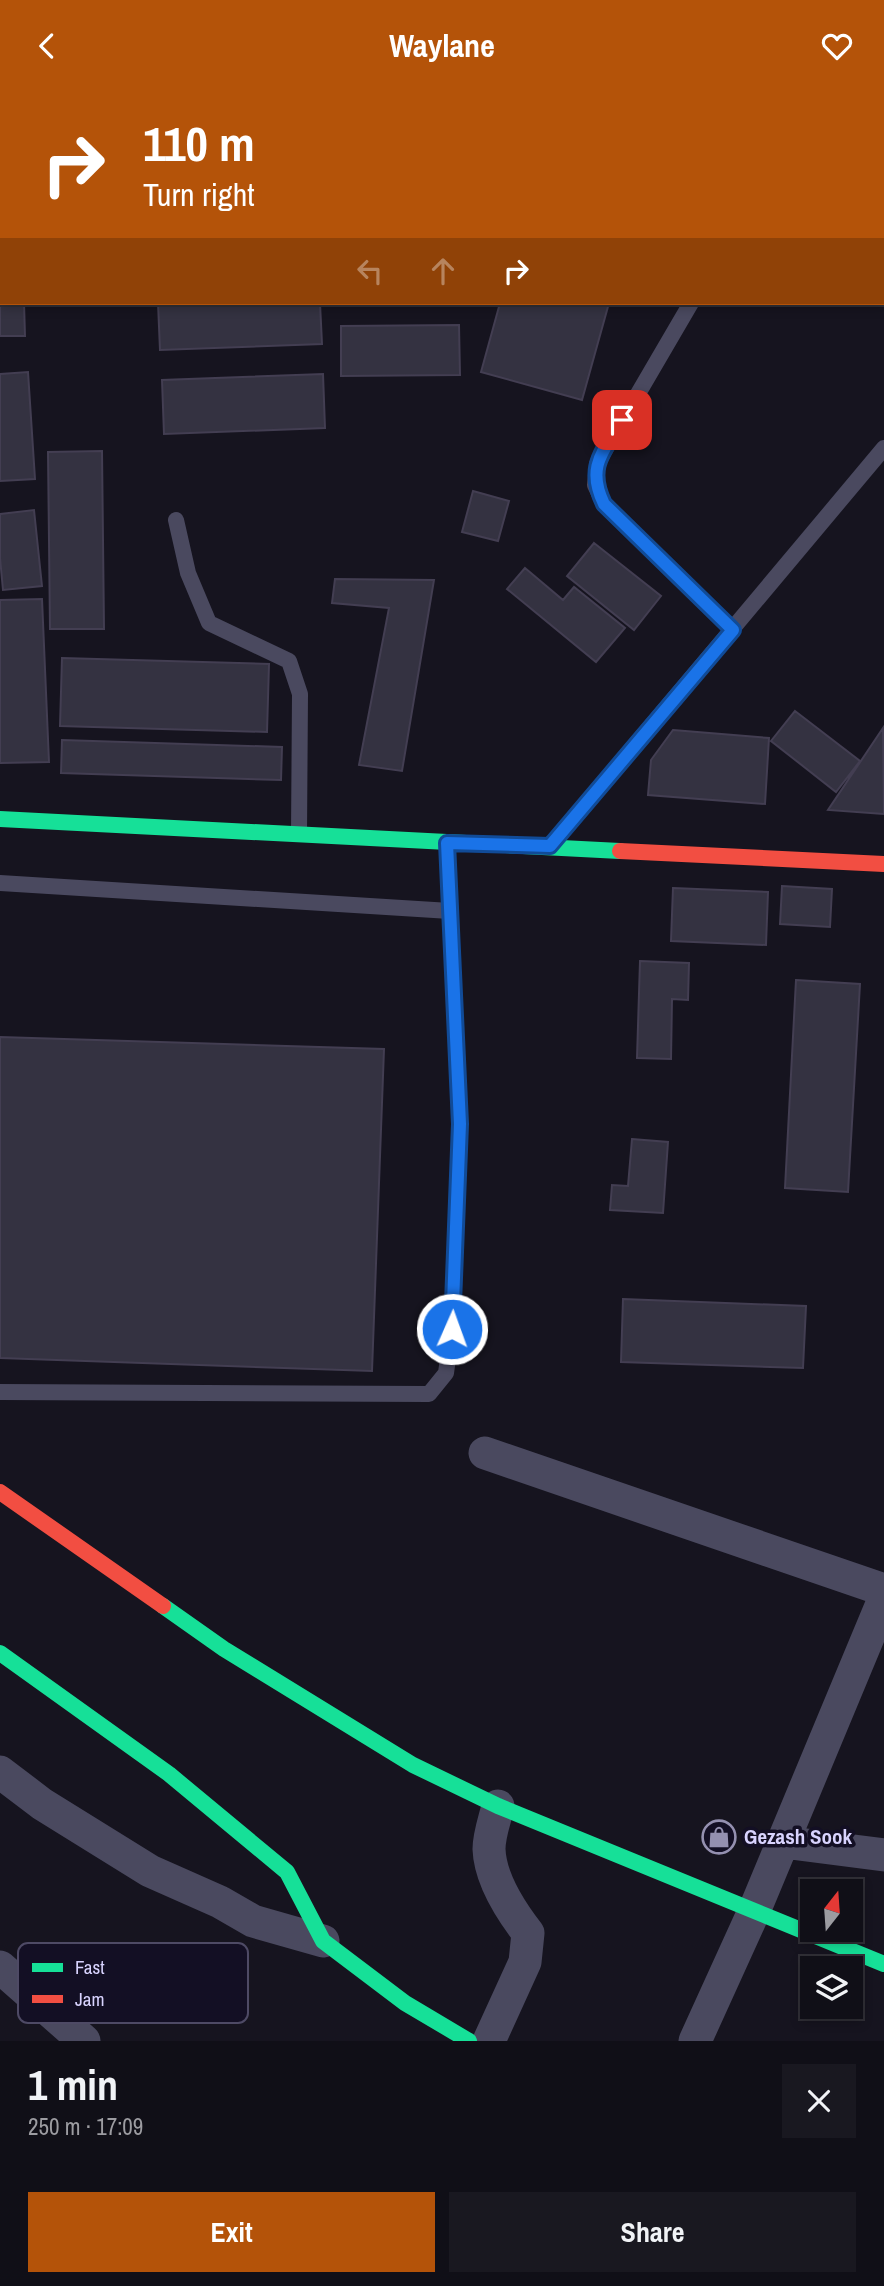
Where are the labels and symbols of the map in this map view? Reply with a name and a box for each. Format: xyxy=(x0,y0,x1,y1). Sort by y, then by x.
pin xyxy=(592,390,652,450)
position arrow xyxy=(415,1292,489,1366)
shop icon: Gezash Sook xyxy=(700,1818,738,1856)
place label: Gezash Sook xyxy=(744,1822,853,1851)
north arrow xyxy=(800,1879,863,1943)
legend xyxy=(18,1943,248,2023)
text: Fast xyxy=(75,1954,105,1980)
text: Jam xyxy=(75,1986,104,2012)

